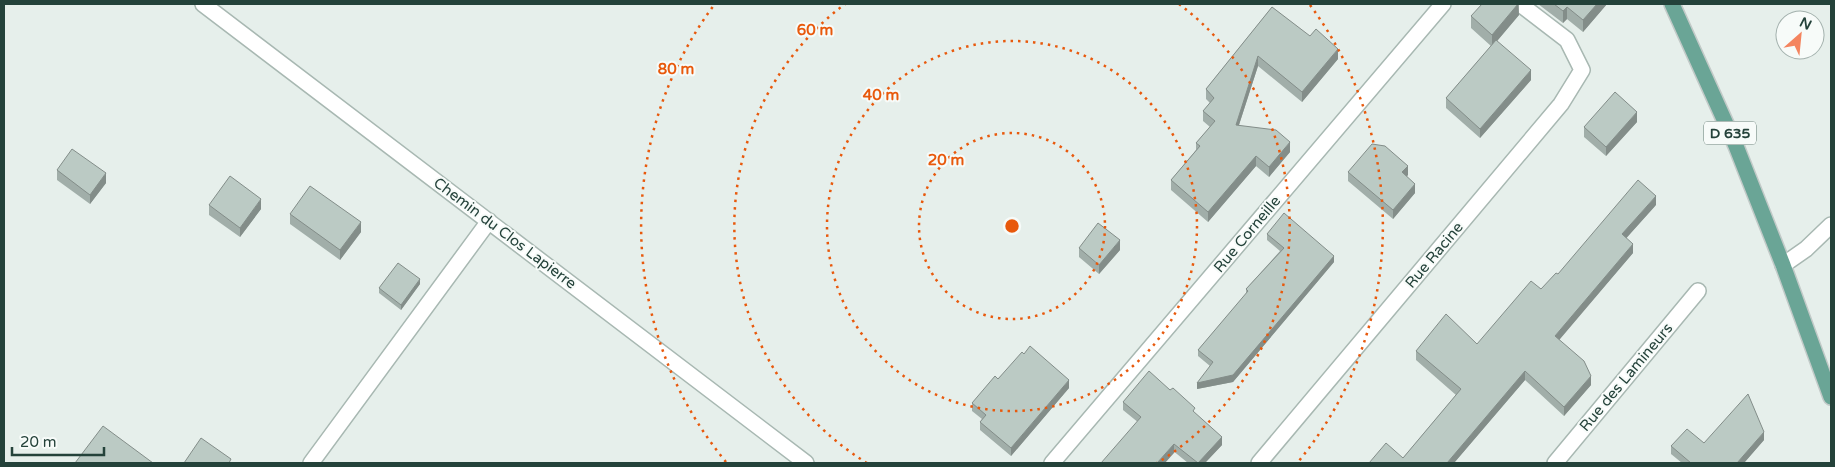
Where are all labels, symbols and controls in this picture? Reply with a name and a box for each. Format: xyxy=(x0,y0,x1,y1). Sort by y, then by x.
north arrow xyxy=(1775,10,1825,60)
text: N xyxy=(1797,14,1815,34)
text: 60 m xyxy=(797,21,833,39)
text: 80 m xyxy=(658,60,694,78)
text: 40 m xyxy=(863,86,899,104)
road number: D 635 xyxy=(1704,122,1756,144)
text: 20 m xyxy=(928,151,964,169)
street label: Chemin du Clos Lapierre xyxy=(430,173,580,293)
street label: Rue Corneille xyxy=(1210,192,1284,276)
centre of rings xyxy=(1003,217,1021,235)
street label: Rue Racine xyxy=(1401,218,1467,292)
street label: Rue des Lamineurs xyxy=(1576,319,1676,435)
scale bar xyxy=(12,424,105,456)
text: 20 m xyxy=(20,433,57,451)

